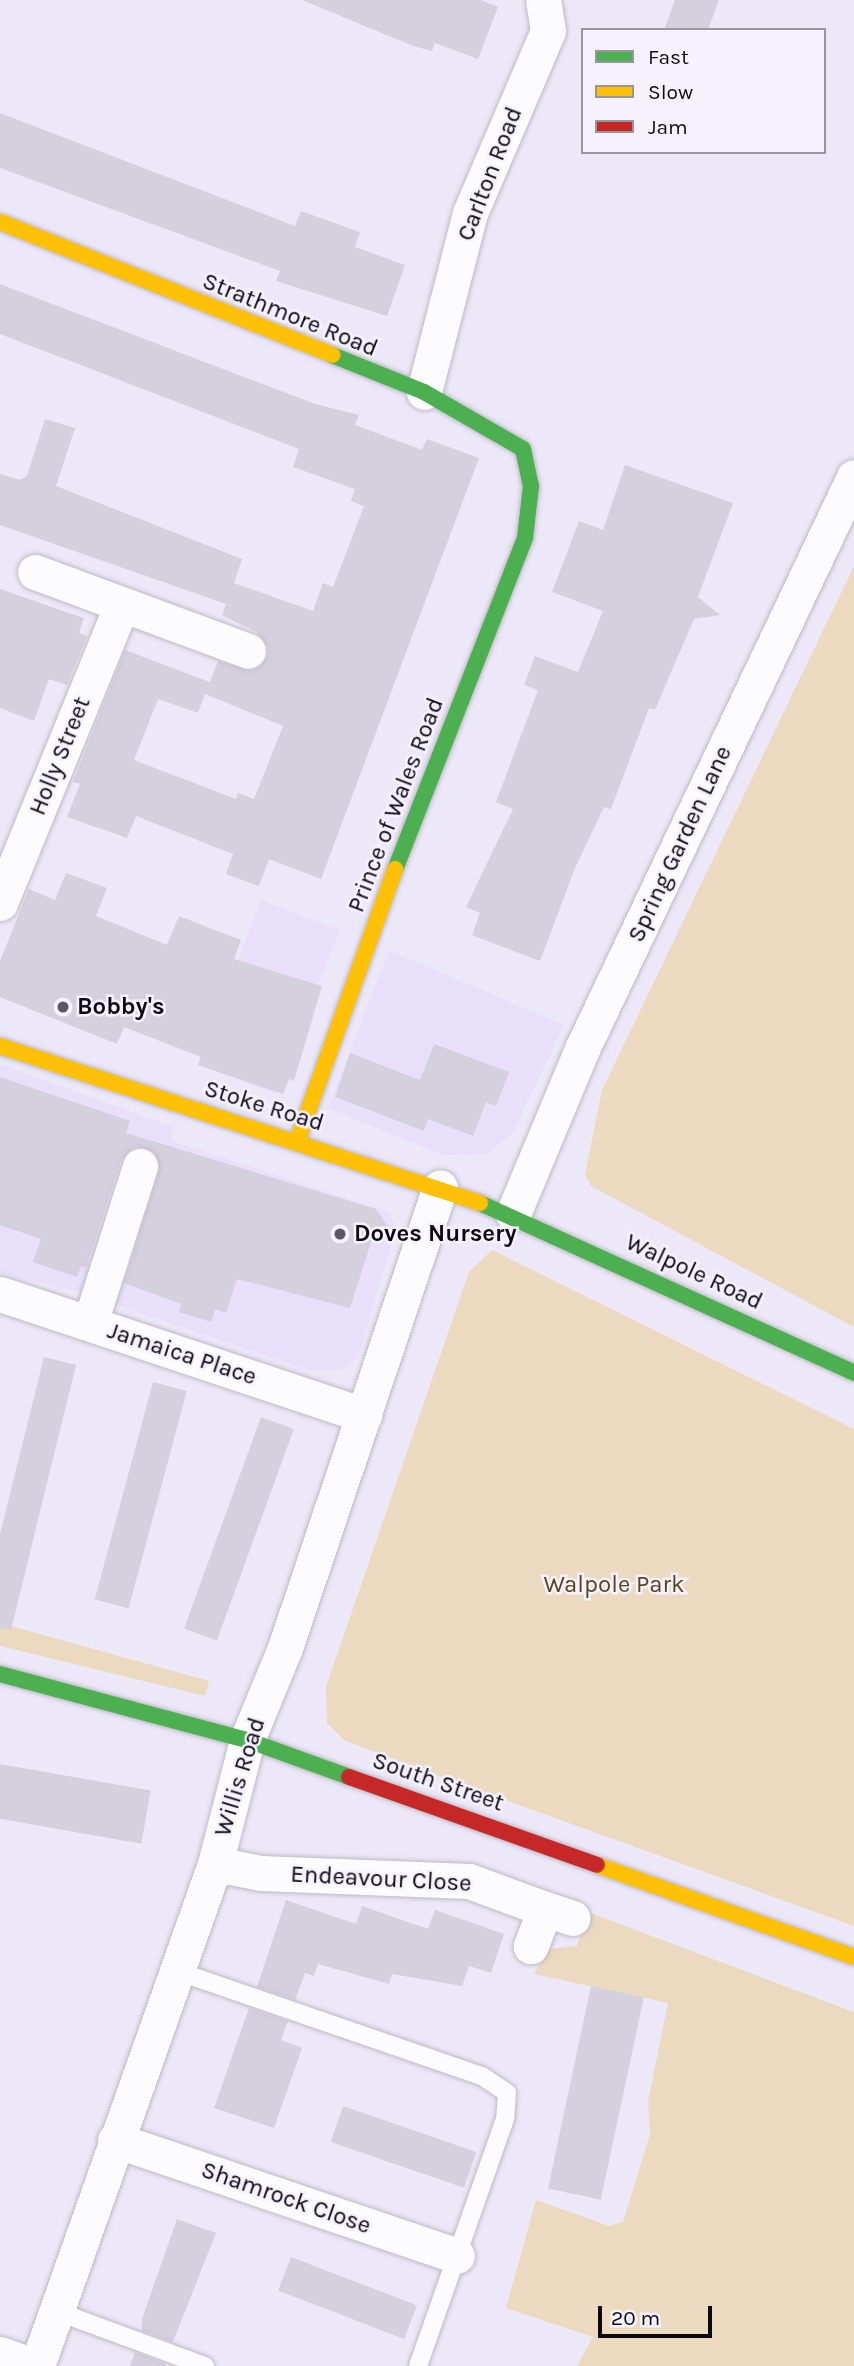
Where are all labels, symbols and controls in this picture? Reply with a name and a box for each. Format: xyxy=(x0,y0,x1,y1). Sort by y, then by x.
legend xyxy=(581,28,826,154)
text: Fast xyxy=(648,45,689,69)
text: Slow xyxy=(648,80,693,104)
street label: Carlton Road xyxy=(451,103,529,245)
text: Jam xyxy=(648,115,688,139)
street label: Strathmore Road xyxy=(198,267,382,363)
street label: Holly Street xyxy=(23,692,97,820)
street label: Prince of Wales Road xyxy=(342,694,450,916)
street label: Spring Garden Lane xyxy=(622,741,738,947)
place label: Bobby's xyxy=(77,993,165,1021)
marker: Bobby's xyxy=(55,999,71,1015)
street label: Stoke Road xyxy=(201,1074,327,1138)
place label: Doves Nursery xyxy=(354,1220,517,1248)
marker: Doves Nursery xyxy=(332,1226,348,1242)
street label: Walpole Road xyxy=(621,1228,767,1316)
street label: Jamaica Place xyxy=(104,1316,260,1392)
park label: Walpole Park xyxy=(543,1571,685,1599)
street label: Willis Road xyxy=(208,1714,272,1840)
street label: South Street xyxy=(368,1746,508,1818)
street label: Endeavour Close xyxy=(290,1860,472,1898)
street label: Shamrock Close xyxy=(197,2155,375,2241)
scale bar xyxy=(602,2292,716,2336)
text: 20 m xyxy=(611,2306,660,2330)

